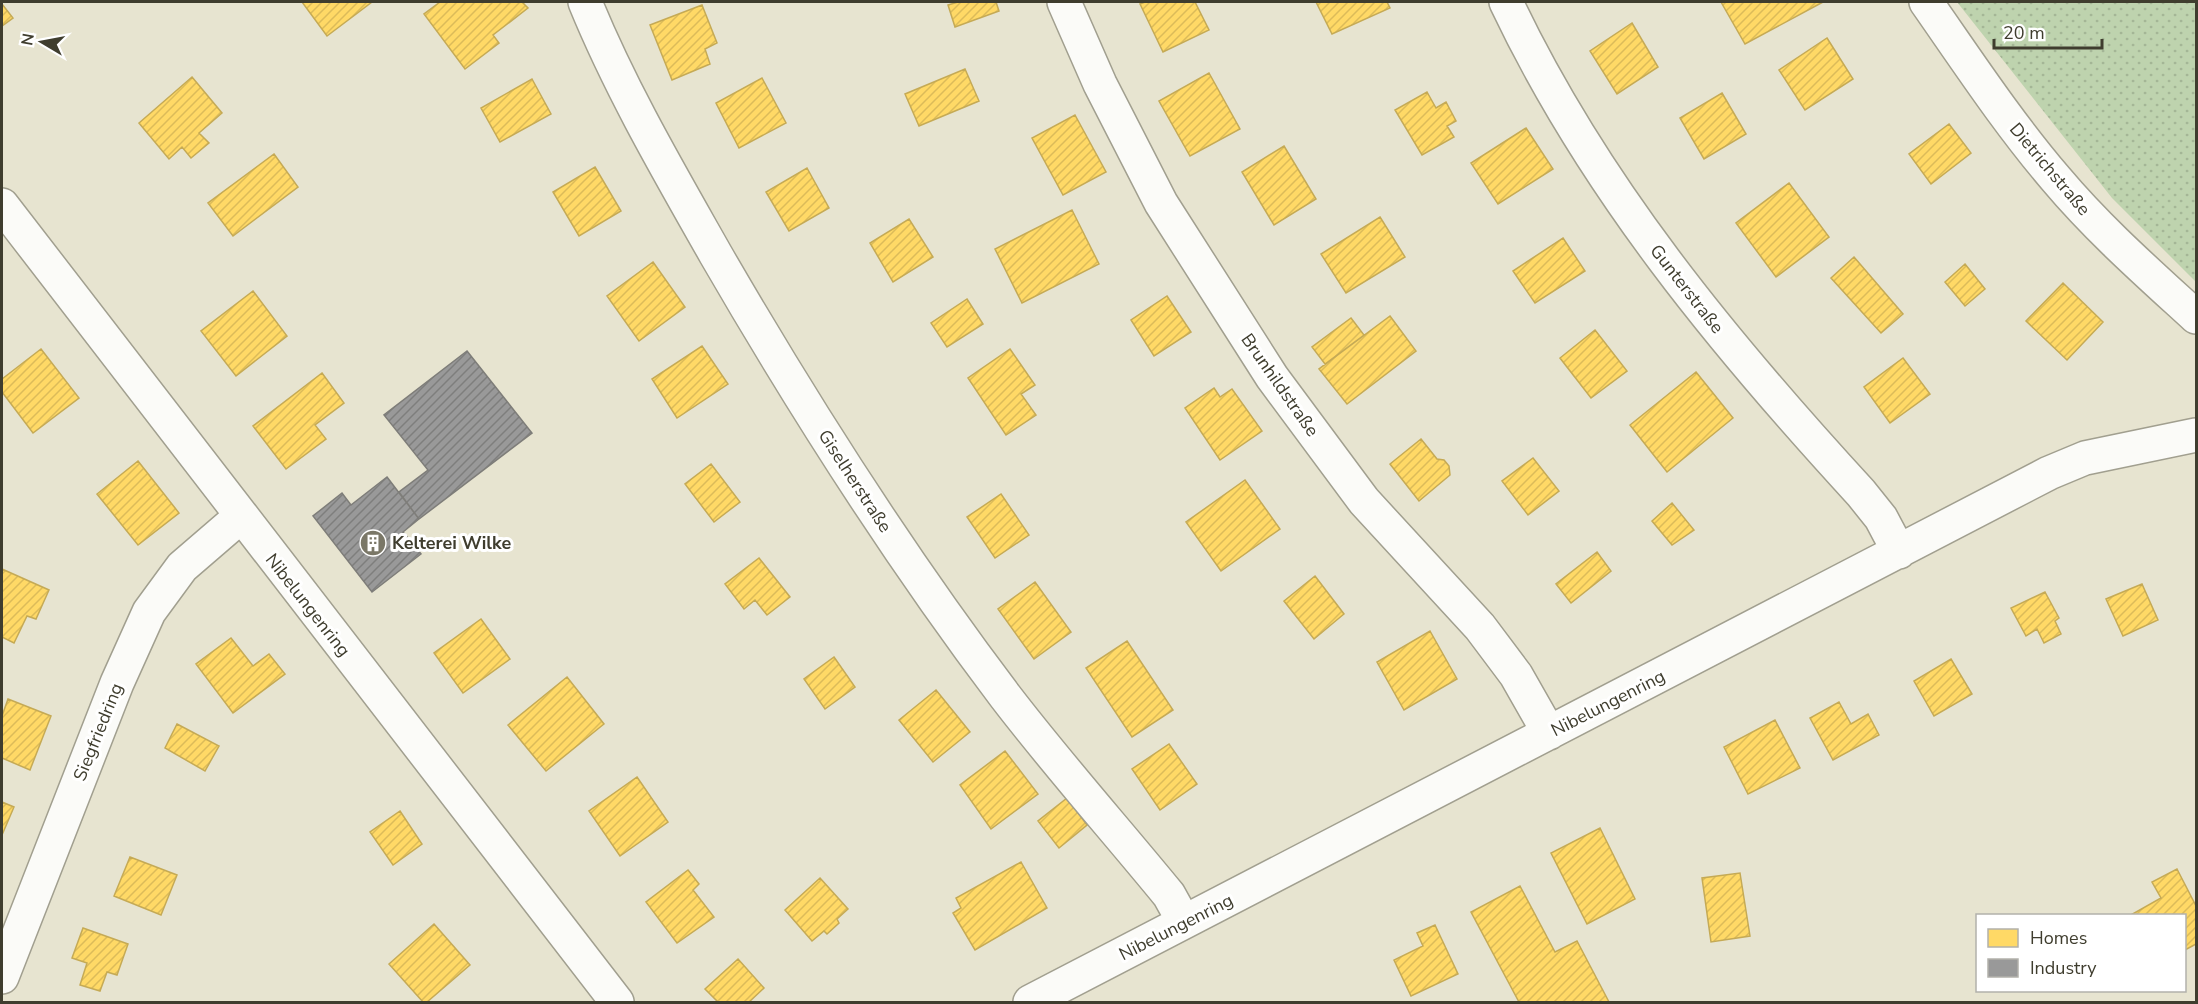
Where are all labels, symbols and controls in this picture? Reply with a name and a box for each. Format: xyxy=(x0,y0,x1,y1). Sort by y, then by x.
north arrow xyxy=(12,12,72,72)
scale bar xyxy=(1994,12,2102,50)
text: 20 m xyxy=(2003,21,2045,45)
text: N xyxy=(16,32,40,47)
street label: Dietrichstraße xyxy=(2004,118,2096,220)
street label: Gunterstraße xyxy=(1645,239,1729,339)
street label: Brunhildstraße xyxy=(1236,329,1324,441)
street label: Giselherstraße xyxy=(813,425,897,537)
building icon: Kelterei Wilke xyxy=(358,528,388,558)
place label: Kelterei Wilke xyxy=(392,531,512,555)
street label: Nibelungenring xyxy=(260,548,356,662)
street label: Nibelungenring xyxy=(1547,664,1669,742)
street label: Siegfriedring xyxy=(67,680,129,784)
street label: Nibelungenring xyxy=(1115,888,1237,966)
legend xyxy=(1976,914,2186,992)
text: Homes xyxy=(2030,926,2087,950)
text: Industry xyxy=(2030,956,2097,980)

